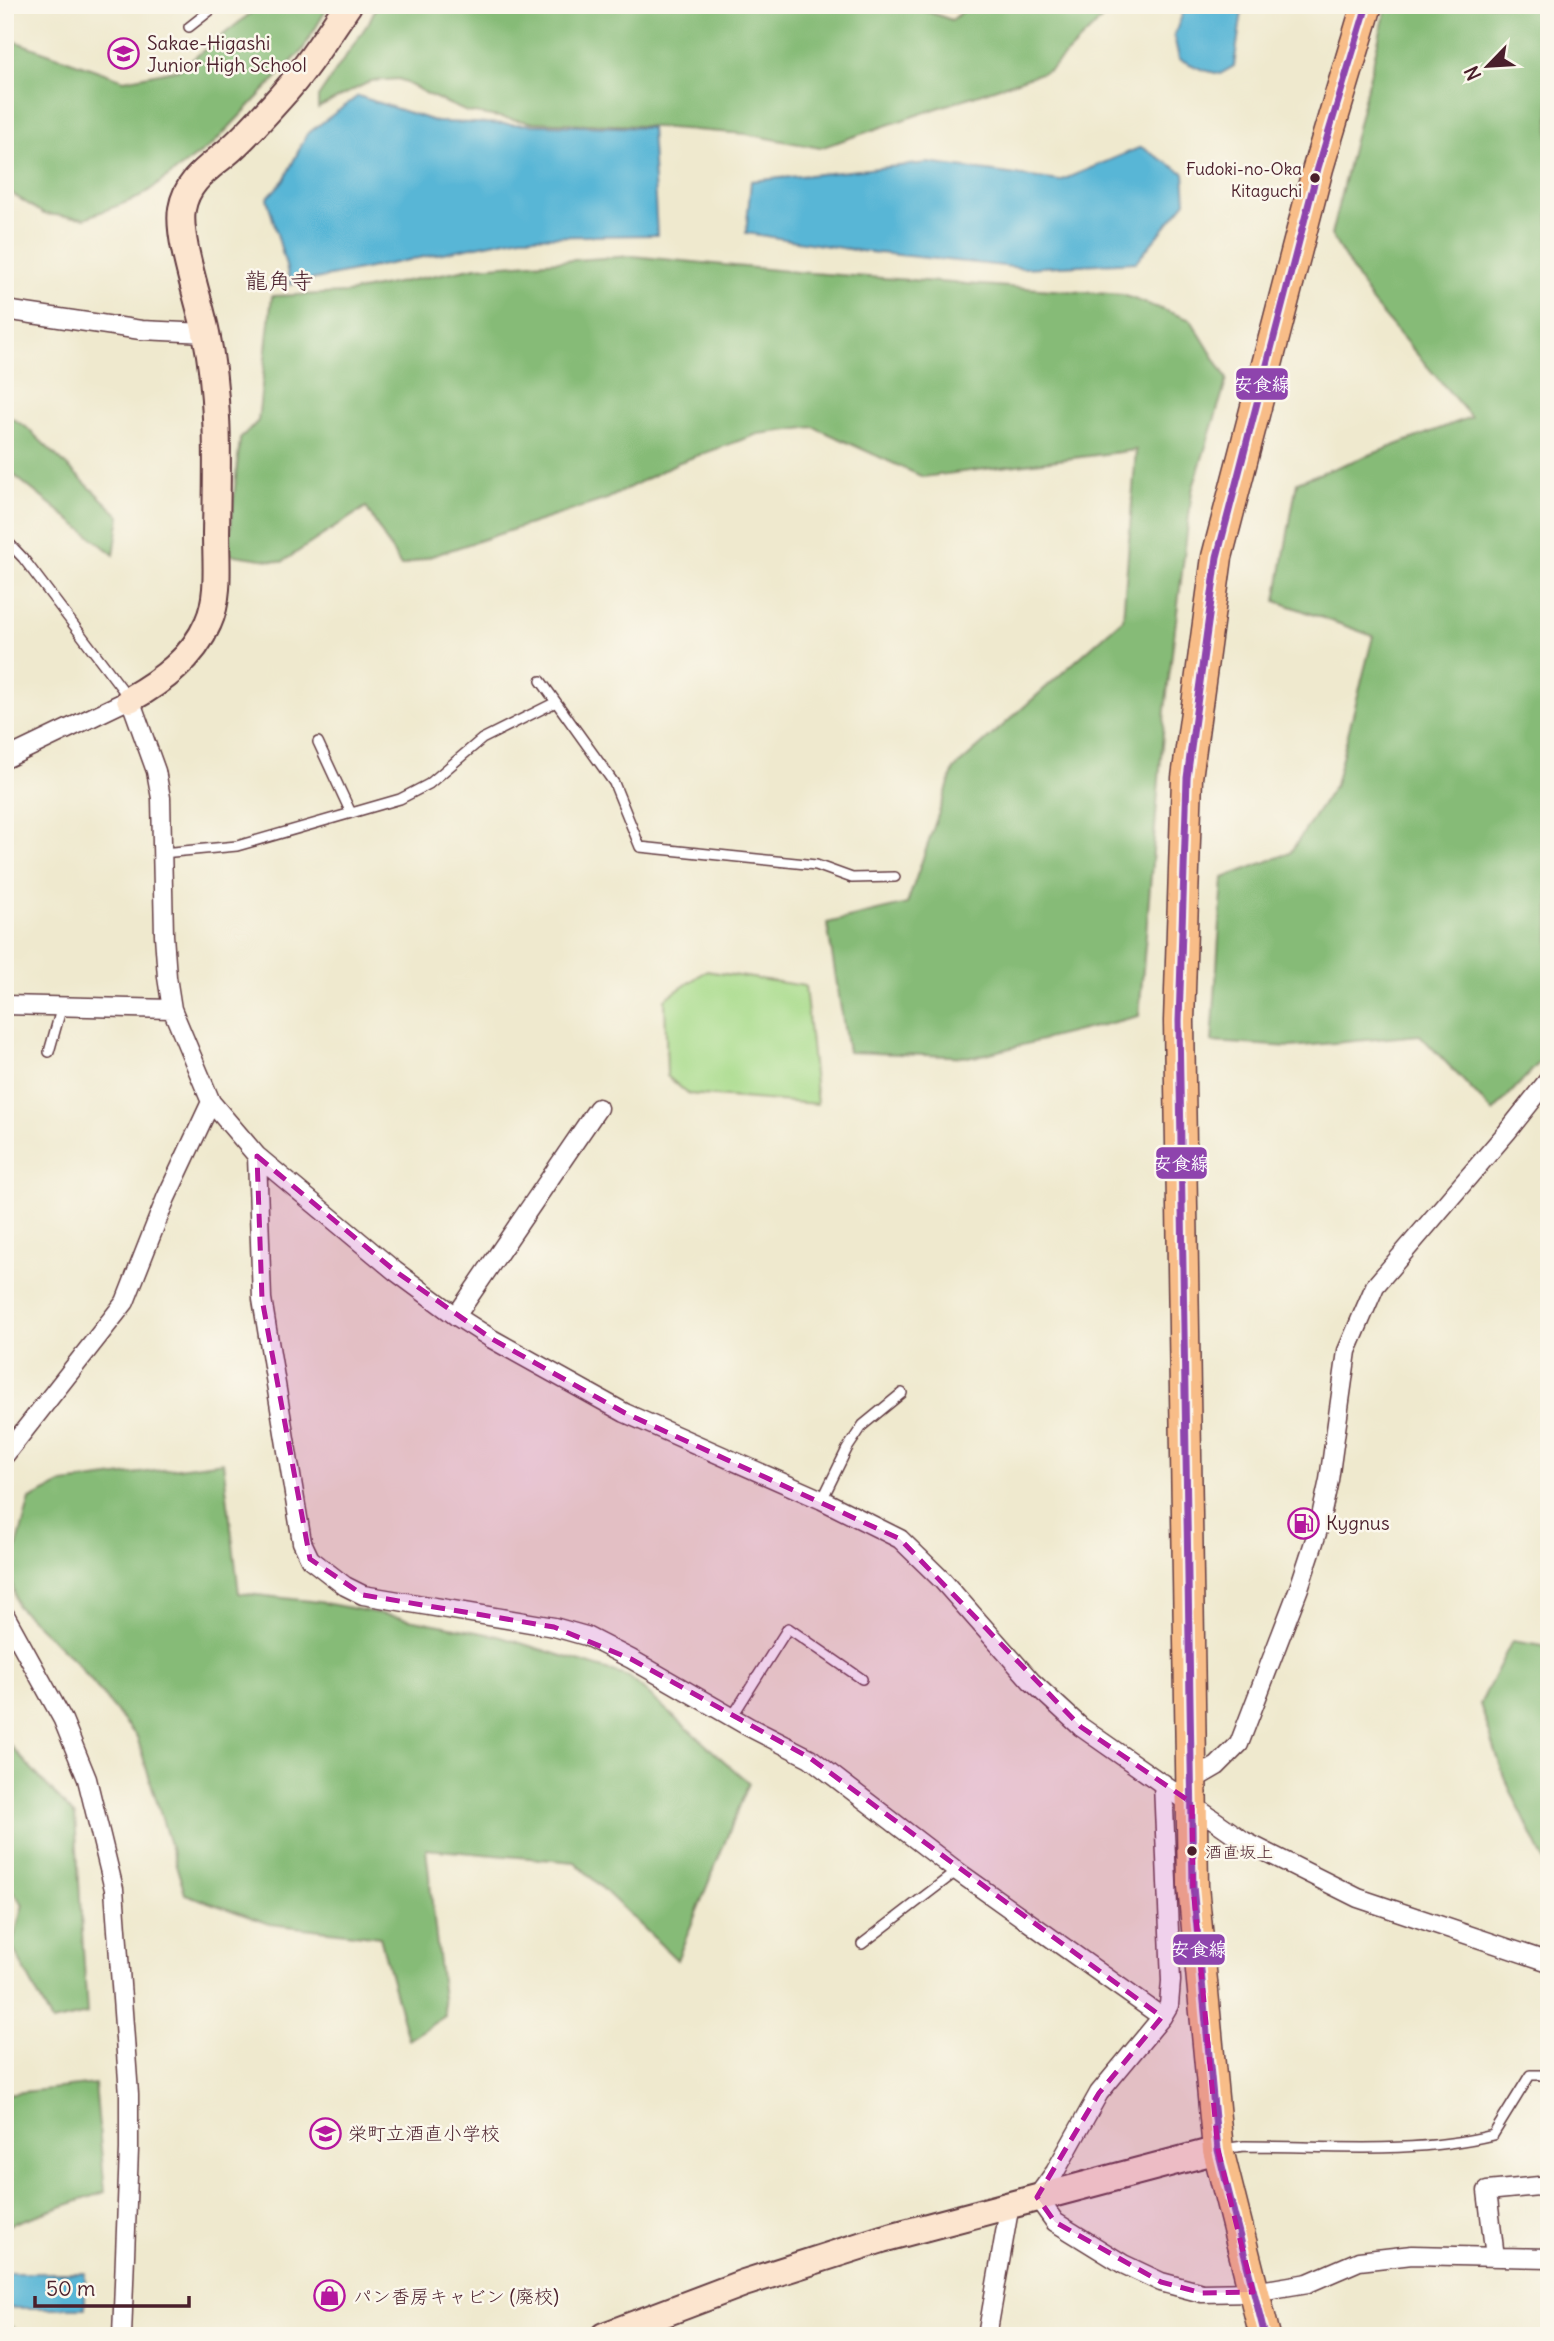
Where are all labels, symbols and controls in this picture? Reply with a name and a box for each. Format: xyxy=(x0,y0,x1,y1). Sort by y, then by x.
place label: Sakae-Higashi Junior High School xyxy=(147,31,307,77)
north arrow xyxy=(1452,32,1522,102)
school or university icon: Sakae-Higashi Junior High School xyxy=(107,37,141,71)
text: N xyxy=(1459,62,1486,84)
place label: Fudoki-no-Oka Kitaguchi xyxy=(1186,158,1302,202)
marker: Fudoki-no-Oka Kitaguchi xyxy=(1308,171,1322,185)
district label: 龍角寺 xyxy=(245,266,314,295)
line badge: 安食線 xyxy=(1235,367,1289,401)
text: 安食線 xyxy=(1233,372,1291,396)
line badge: 安食線 xyxy=(1155,1146,1208,1180)
text: 安食線 xyxy=(1152,1151,1210,1175)
fuel station icon: Kygnus xyxy=(1286,1506,1320,1540)
place label: Kygnus xyxy=(1326,1511,1390,1535)
place label: 酒直坂上 xyxy=(1205,1841,1273,1863)
marker: 酒直坂上 xyxy=(1185,1844,1199,1858)
line badge: 安食線 xyxy=(1172,1933,1226,1966)
text: 安食線 xyxy=(1170,1937,1228,1961)
school or university icon: 栄町立酒直小学校 xyxy=(308,2116,342,2150)
place label: 栄町立酒直小学校 xyxy=(348,2121,500,2145)
scale bar xyxy=(35,2264,189,2308)
text: 50 m xyxy=(46,2275,95,2302)
shop icon: パン香房キャビン (廃校) xyxy=(313,2279,347,2313)
place label: パン香房キャビン (廃校) xyxy=(353,2284,559,2308)

